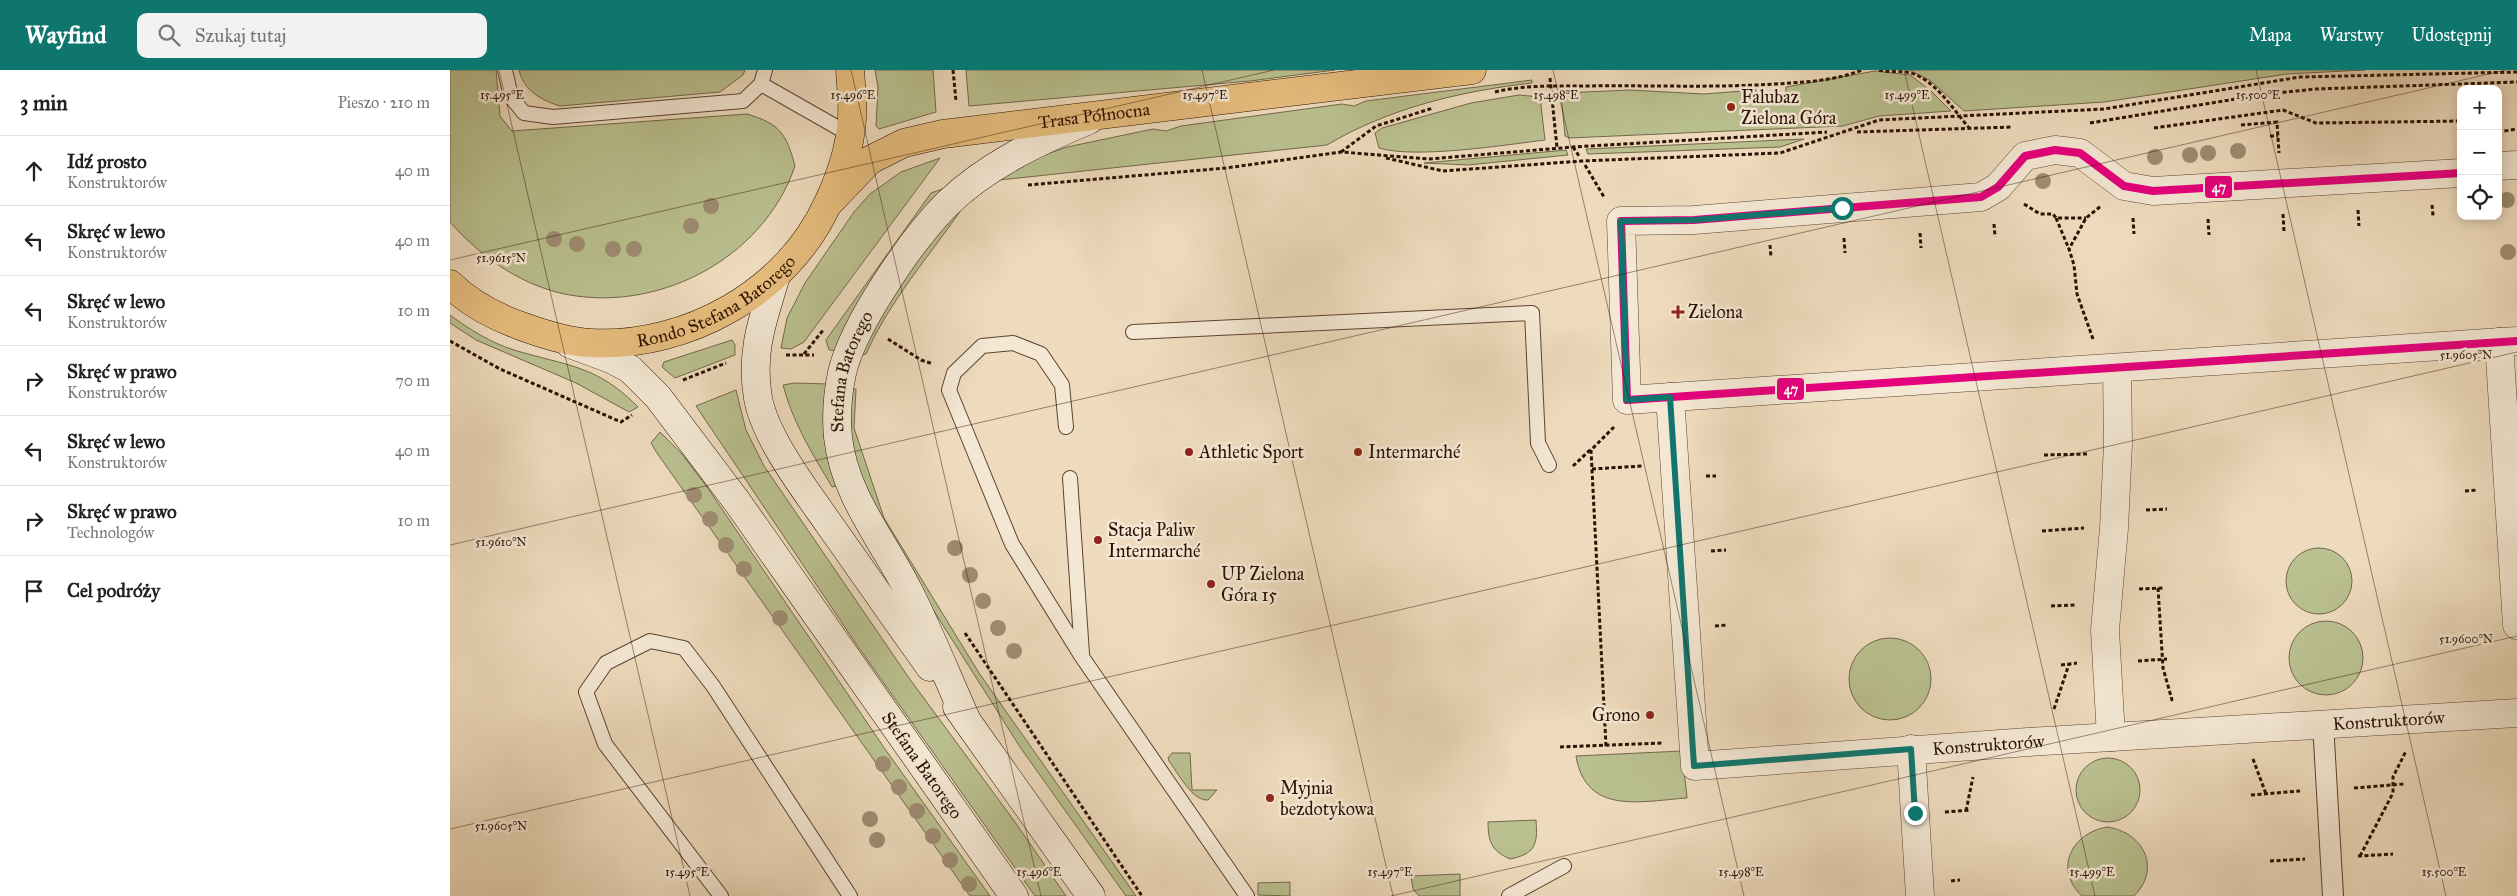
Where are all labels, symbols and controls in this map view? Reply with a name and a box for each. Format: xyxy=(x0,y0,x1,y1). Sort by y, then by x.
search box xyxy=(137,13,487,58)
text: Wayfind xyxy=(25,20,107,50)
icon: search xyxy=(155,21,183,49)
text: Szukaj tutaj xyxy=(195,24,286,47)
text: Mapa xyxy=(2249,24,2292,46)
text: Warstwy xyxy=(2320,24,2383,46)
text: Udostępnij xyxy=(2411,24,2492,46)
map controls xyxy=(2457,85,2502,220)
button: + xyxy=(2457,85,2502,130)
place label: Falubaz Zielona Góra xyxy=(1741,86,1837,129)
text: 15.495°E xyxy=(480,88,524,102)
text: 15.496°E xyxy=(831,88,876,102)
text: 15.497°E xyxy=(1182,88,1228,102)
text: 15.498°E xyxy=(1534,88,1579,102)
text: 15.499°E xyxy=(1884,88,1930,102)
text: 15.500°E xyxy=(2236,88,2281,102)
text: 3 min xyxy=(20,90,68,116)
text: Pieszo · 210 m xyxy=(338,93,430,112)
street label: Trasa Północna xyxy=(1037,98,1151,133)
marker: Falubaz Zielona Góra xyxy=(1725,101,1737,113)
button: − xyxy=(2457,130,2502,175)
text: Idź prosto xyxy=(67,150,147,173)
icon: ahead xyxy=(20,157,48,185)
text: 40 m xyxy=(395,161,430,180)
text: Konstruktorów xyxy=(67,173,167,192)
line badge: 47 xyxy=(2204,175,2233,199)
button: locate xyxy=(2457,175,2502,220)
text: 47 xyxy=(2212,179,2227,197)
route start xyxy=(1831,197,1854,220)
text: Skręć w lewo xyxy=(67,220,165,243)
icon: left xyxy=(20,227,48,255)
text: 40 m xyxy=(395,231,430,250)
text: Konstruktorów xyxy=(67,243,167,262)
text: 51.9615°N xyxy=(476,251,526,265)
street label: Rondo Stefana Batorego xyxy=(635,251,800,352)
text: Skręć w lewo xyxy=(67,290,165,313)
icon: left xyxy=(20,297,48,325)
text: 10 m xyxy=(398,301,430,320)
place label: Zielona xyxy=(1688,301,1743,323)
marker: Zielona xyxy=(1672,306,1684,318)
street label: Stefana Batorego xyxy=(826,307,878,433)
text: Konstruktorów xyxy=(67,313,167,332)
text: 51.9605°N xyxy=(2440,348,2492,362)
text: Skręć w prawo xyxy=(67,360,177,383)
icon: right xyxy=(20,367,48,395)
text: 70 m xyxy=(395,371,430,390)
line badge: 47 xyxy=(1776,377,1805,401)
text: 47 xyxy=(1784,381,1799,399)
text: Konstruktorów xyxy=(67,383,167,402)
text: Skręć w lewo xyxy=(67,430,165,453)
icon: left xyxy=(20,437,48,465)
text: 40 m xyxy=(395,441,430,460)
place label: Athletic Sport xyxy=(1198,441,1305,463)
place label: Intermarché xyxy=(1368,441,1461,463)
marker: Athletic Sport xyxy=(1183,446,1195,458)
marker: Intermarché xyxy=(1352,446,1364,458)
text: Konstruktorów xyxy=(67,453,167,472)
text: Skręć w prawo xyxy=(67,500,177,523)
icon: right xyxy=(20,507,48,535)
text: 10 m xyxy=(398,511,430,530)
place label: Stacja Paliw Intermarché xyxy=(1108,519,1201,562)
text: Technologów xyxy=(67,523,154,542)
marker: Stacja Paliw Intermarché xyxy=(1092,534,1104,546)
text: 51.9610°N xyxy=(475,535,527,549)
place label: UP Zielona Góra 15 xyxy=(1221,563,1305,606)
icon: arrive xyxy=(20,577,48,605)
marker: UP Zielona Góra 15 xyxy=(1205,578,1217,590)
text: Cel podróży xyxy=(67,579,160,602)
text: 51.9600°N xyxy=(2439,632,2493,646)
place label: Grono xyxy=(1592,704,1640,726)
street label: Konstruktorów xyxy=(2332,706,2446,735)
street label: Stefana Batorego xyxy=(877,707,967,823)
marker: Grono xyxy=(1644,709,1656,721)
street label: Konstruktorów xyxy=(1932,730,2045,760)
place label: Myjnia bezdotykowa xyxy=(1280,777,1375,820)
marker: Myjnia bezdotykowa xyxy=(1264,792,1276,804)
route end xyxy=(1904,802,1927,825)
text: 51.9605°N xyxy=(475,819,527,833)
text: 15.495°E xyxy=(665,865,709,879)
text: 15.496°E xyxy=(1017,865,1062,879)
text: 15.497°E xyxy=(1367,865,1413,879)
text: 15.498°E xyxy=(1719,865,1764,879)
text: 15.499°E xyxy=(2069,865,2115,879)
text: 15.500°E xyxy=(2422,865,2467,879)

